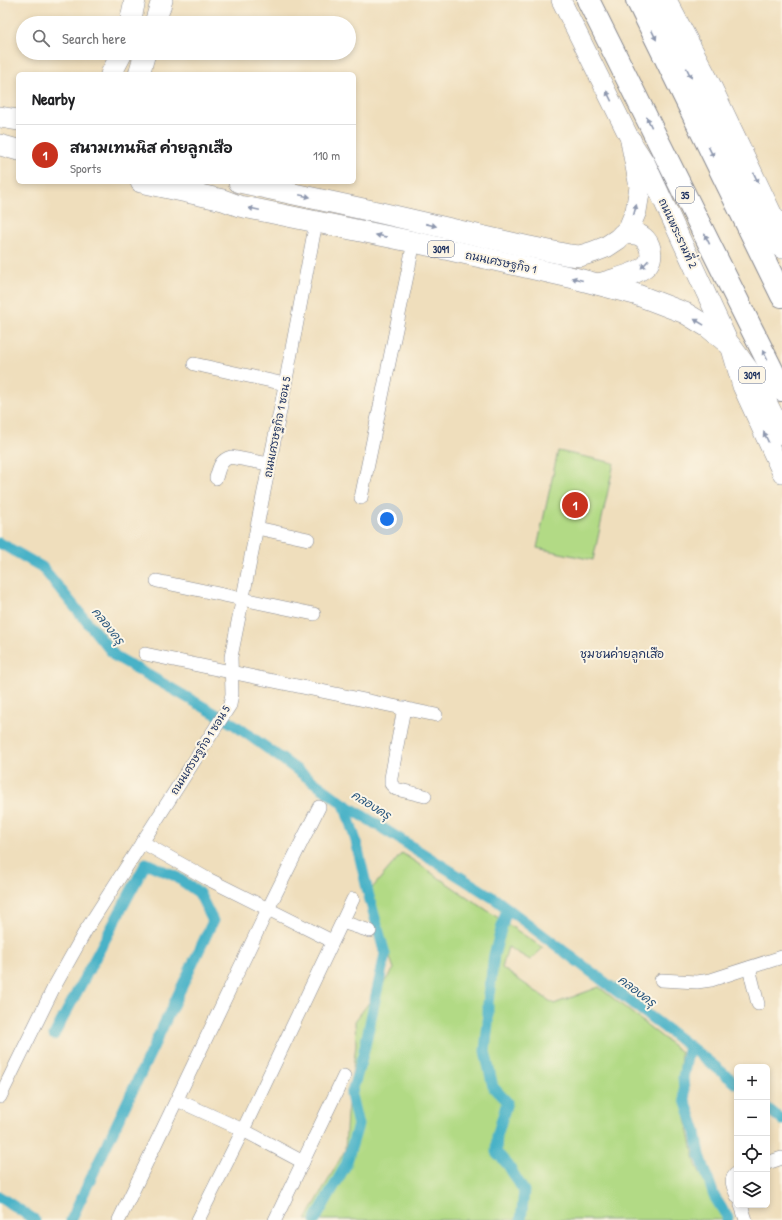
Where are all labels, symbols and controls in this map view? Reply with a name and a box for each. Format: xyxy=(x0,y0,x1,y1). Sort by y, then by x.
search box xyxy=(16,16,356,60)
icon: search xyxy=(30,27,52,49)
text: Search here xyxy=(62,28,126,49)
one-way arrow xyxy=(651,29,657,41)
one-way arrow xyxy=(686,67,692,79)
text: Nearby xyxy=(32,87,75,110)
one-way arrow xyxy=(606,90,612,102)
one-way arrow xyxy=(646,117,652,128)
text: สนามเทนนิส ค่ายลูกเสือ xyxy=(70,137,233,158)
text: 1 xyxy=(43,146,47,164)
text: 110 m xyxy=(313,146,340,164)
one-way arrow xyxy=(708,146,714,157)
text: Sports xyxy=(70,159,101,177)
one-way arrow xyxy=(753,172,759,184)
road number: 35 xyxy=(676,187,694,203)
one-way arrow xyxy=(299,194,311,200)
street label: ถนนพระรามที่ 2 xyxy=(656,194,704,270)
one-way arrow xyxy=(632,204,638,216)
one-way arrow xyxy=(248,205,260,211)
one-way arrow xyxy=(426,222,438,228)
one-way arrow xyxy=(375,232,388,238)
one-way arrow xyxy=(704,233,710,245)
road number: 3091 xyxy=(428,241,454,257)
street label: ถนนเศรษฐกิจ 1 xyxy=(464,248,538,277)
one-way arrow xyxy=(641,259,650,269)
one-way arrow xyxy=(570,275,583,281)
one-way arrow xyxy=(693,318,705,325)
one-way arrow xyxy=(762,350,768,361)
road number: 3091 xyxy=(739,367,765,383)
street label: ถนนเศรษฐกิจ 1 ซอน 5 xyxy=(260,375,295,479)
one-way arrow xyxy=(763,432,769,443)
pin: 1 xyxy=(562,490,588,520)
your location xyxy=(377,509,397,529)
water label: คลองครุ xyxy=(87,603,130,650)
district label: ชุมชนค่ายลูกเสือ xyxy=(580,645,664,663)
street label: ถนนเศรษฐกิจ 1 ซอน 5 xyxy=(167,703,234,798)
water label: คลองครุ xyxy=(348,786,396,825)
water label: คลองครุ xyxy=(614,971,661,1012)
map controls xyxy=(734,1064,770,1208)
button: + xyxy=(734,1064,770,1100)
button: − xyxy=(734,1100,770,1136)
button: locate xyxy=(734,1136,770,1172)
button: layers xyxy=(734,1172,770,1208)

